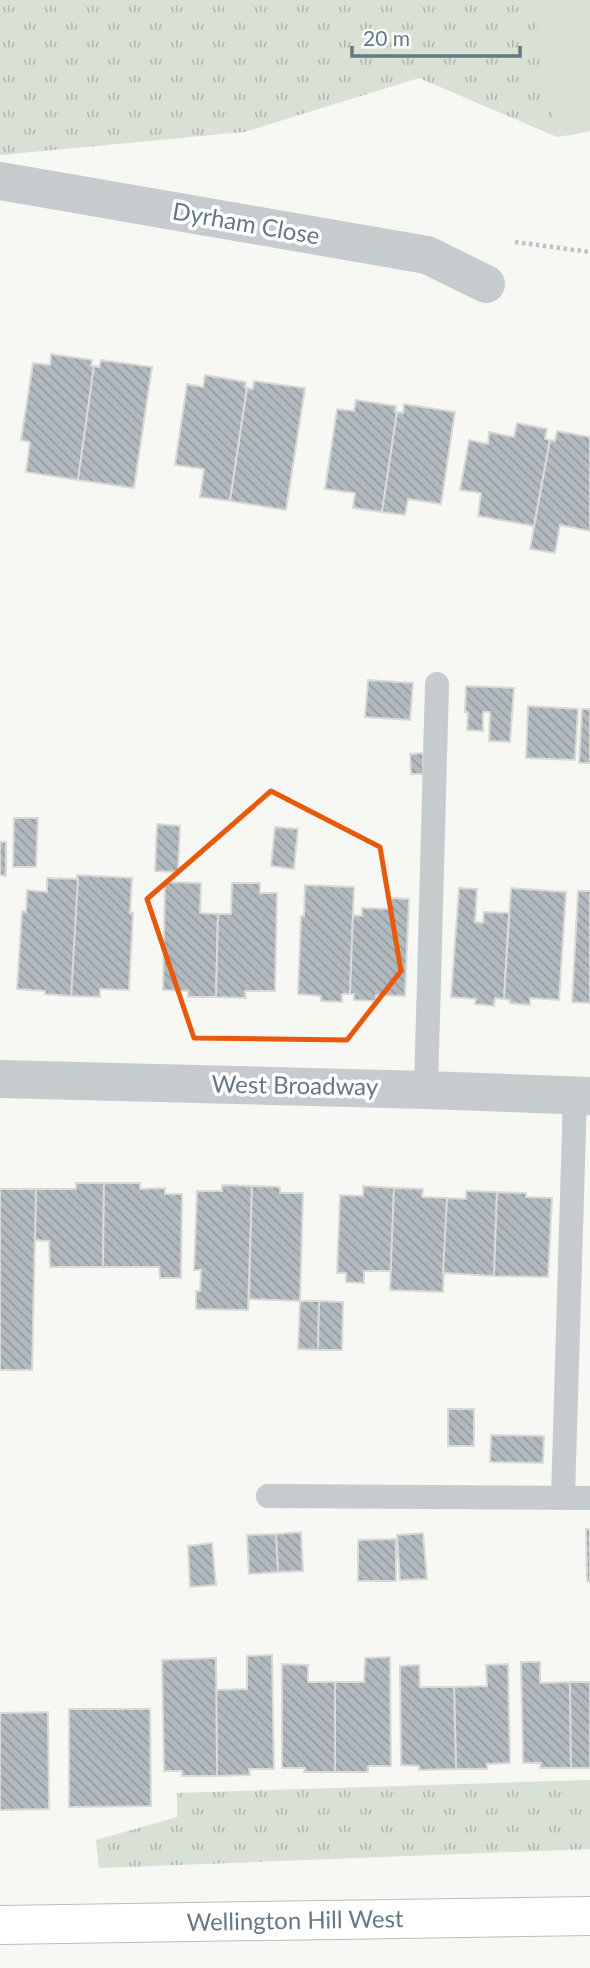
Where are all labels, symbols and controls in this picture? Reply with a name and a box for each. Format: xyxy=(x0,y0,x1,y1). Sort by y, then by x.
scale bar xyxy=(352,14,520,58)
text: 20 m xyxy=(363,25,410,50)
street label: Dyrham Close xyxy=(170,195,322,250)
street label: West Broadway xyxy=(212,1069,379,1100)
street label: Wellington Hill West xyxy=(186,1903,404,1936)

